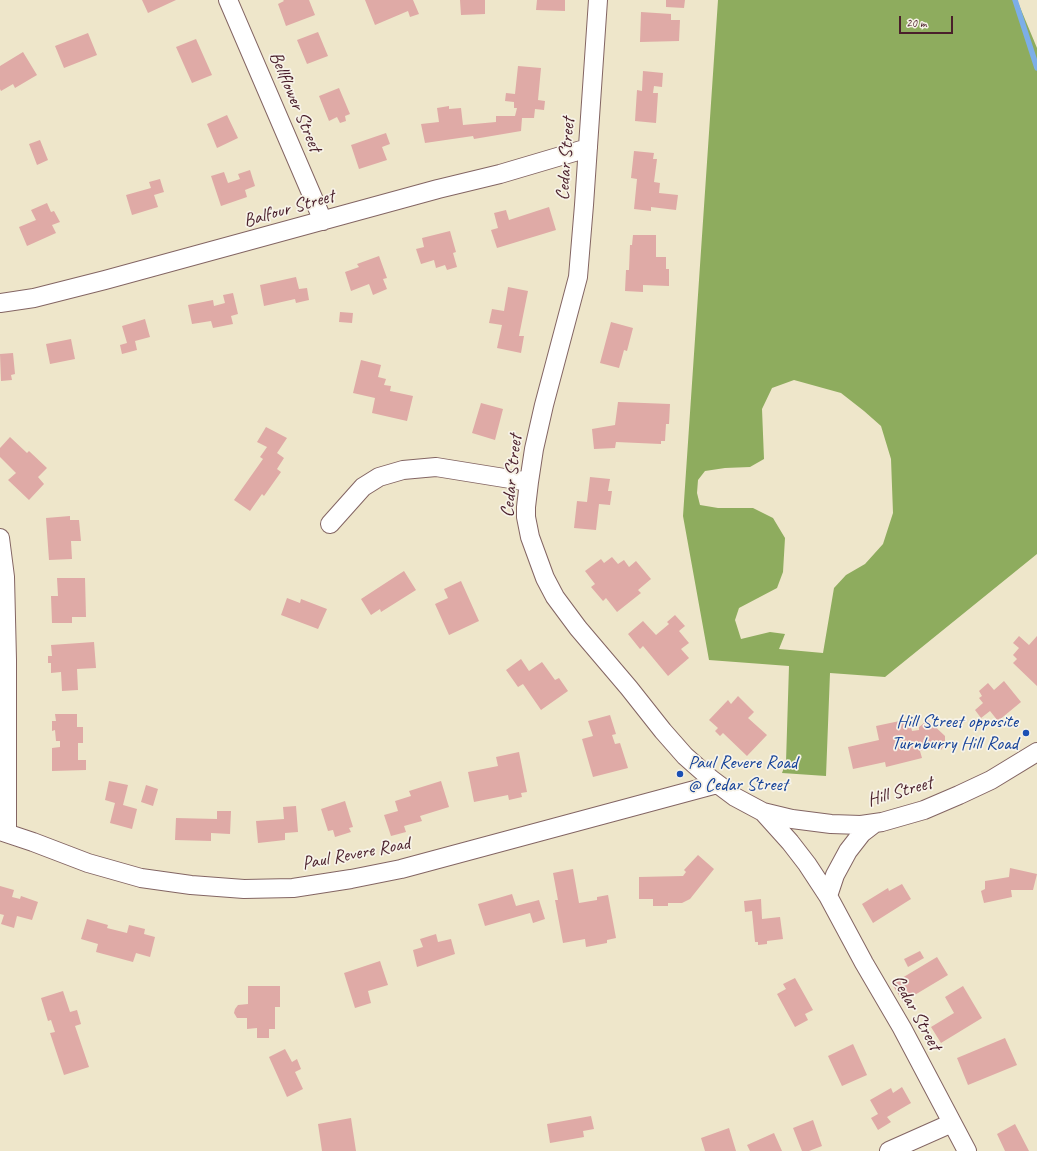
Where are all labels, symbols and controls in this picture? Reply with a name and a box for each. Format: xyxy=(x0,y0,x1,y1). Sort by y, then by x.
scale bar xyxy=(901,8,955,34)
text: 20 m xyxy=(906,15,926,31)
street label: Bellflower Street xyxy=(264,48,326,156)
street label: Cedar Street xyxy=(552,117,580,201)
street label: Balfour Street xyxy=(241,185,337,233)
street label: Cedar Street xyxy=(496,434,528,518)
place label: Hill Street opposite Turnburry Hill Road xyxy=(891,711,1018,755)
marker: Hill Street opposite Turnburry Hill Road xyxy=(1021,728,1031,738)
place label: Paul Revere Road @ Cedar Street xyxy=(688,752,797,796)
marker: Paul Revere Road @ Cedar Street xyxy=(675,769,685,779)
street label: Hill Street xyxy=(865,772,935,812)
street label: Paul Revere Road xyxy=(300,832,412,876)
street label: Cedar Street xyxy=(886,971,946,1055)

